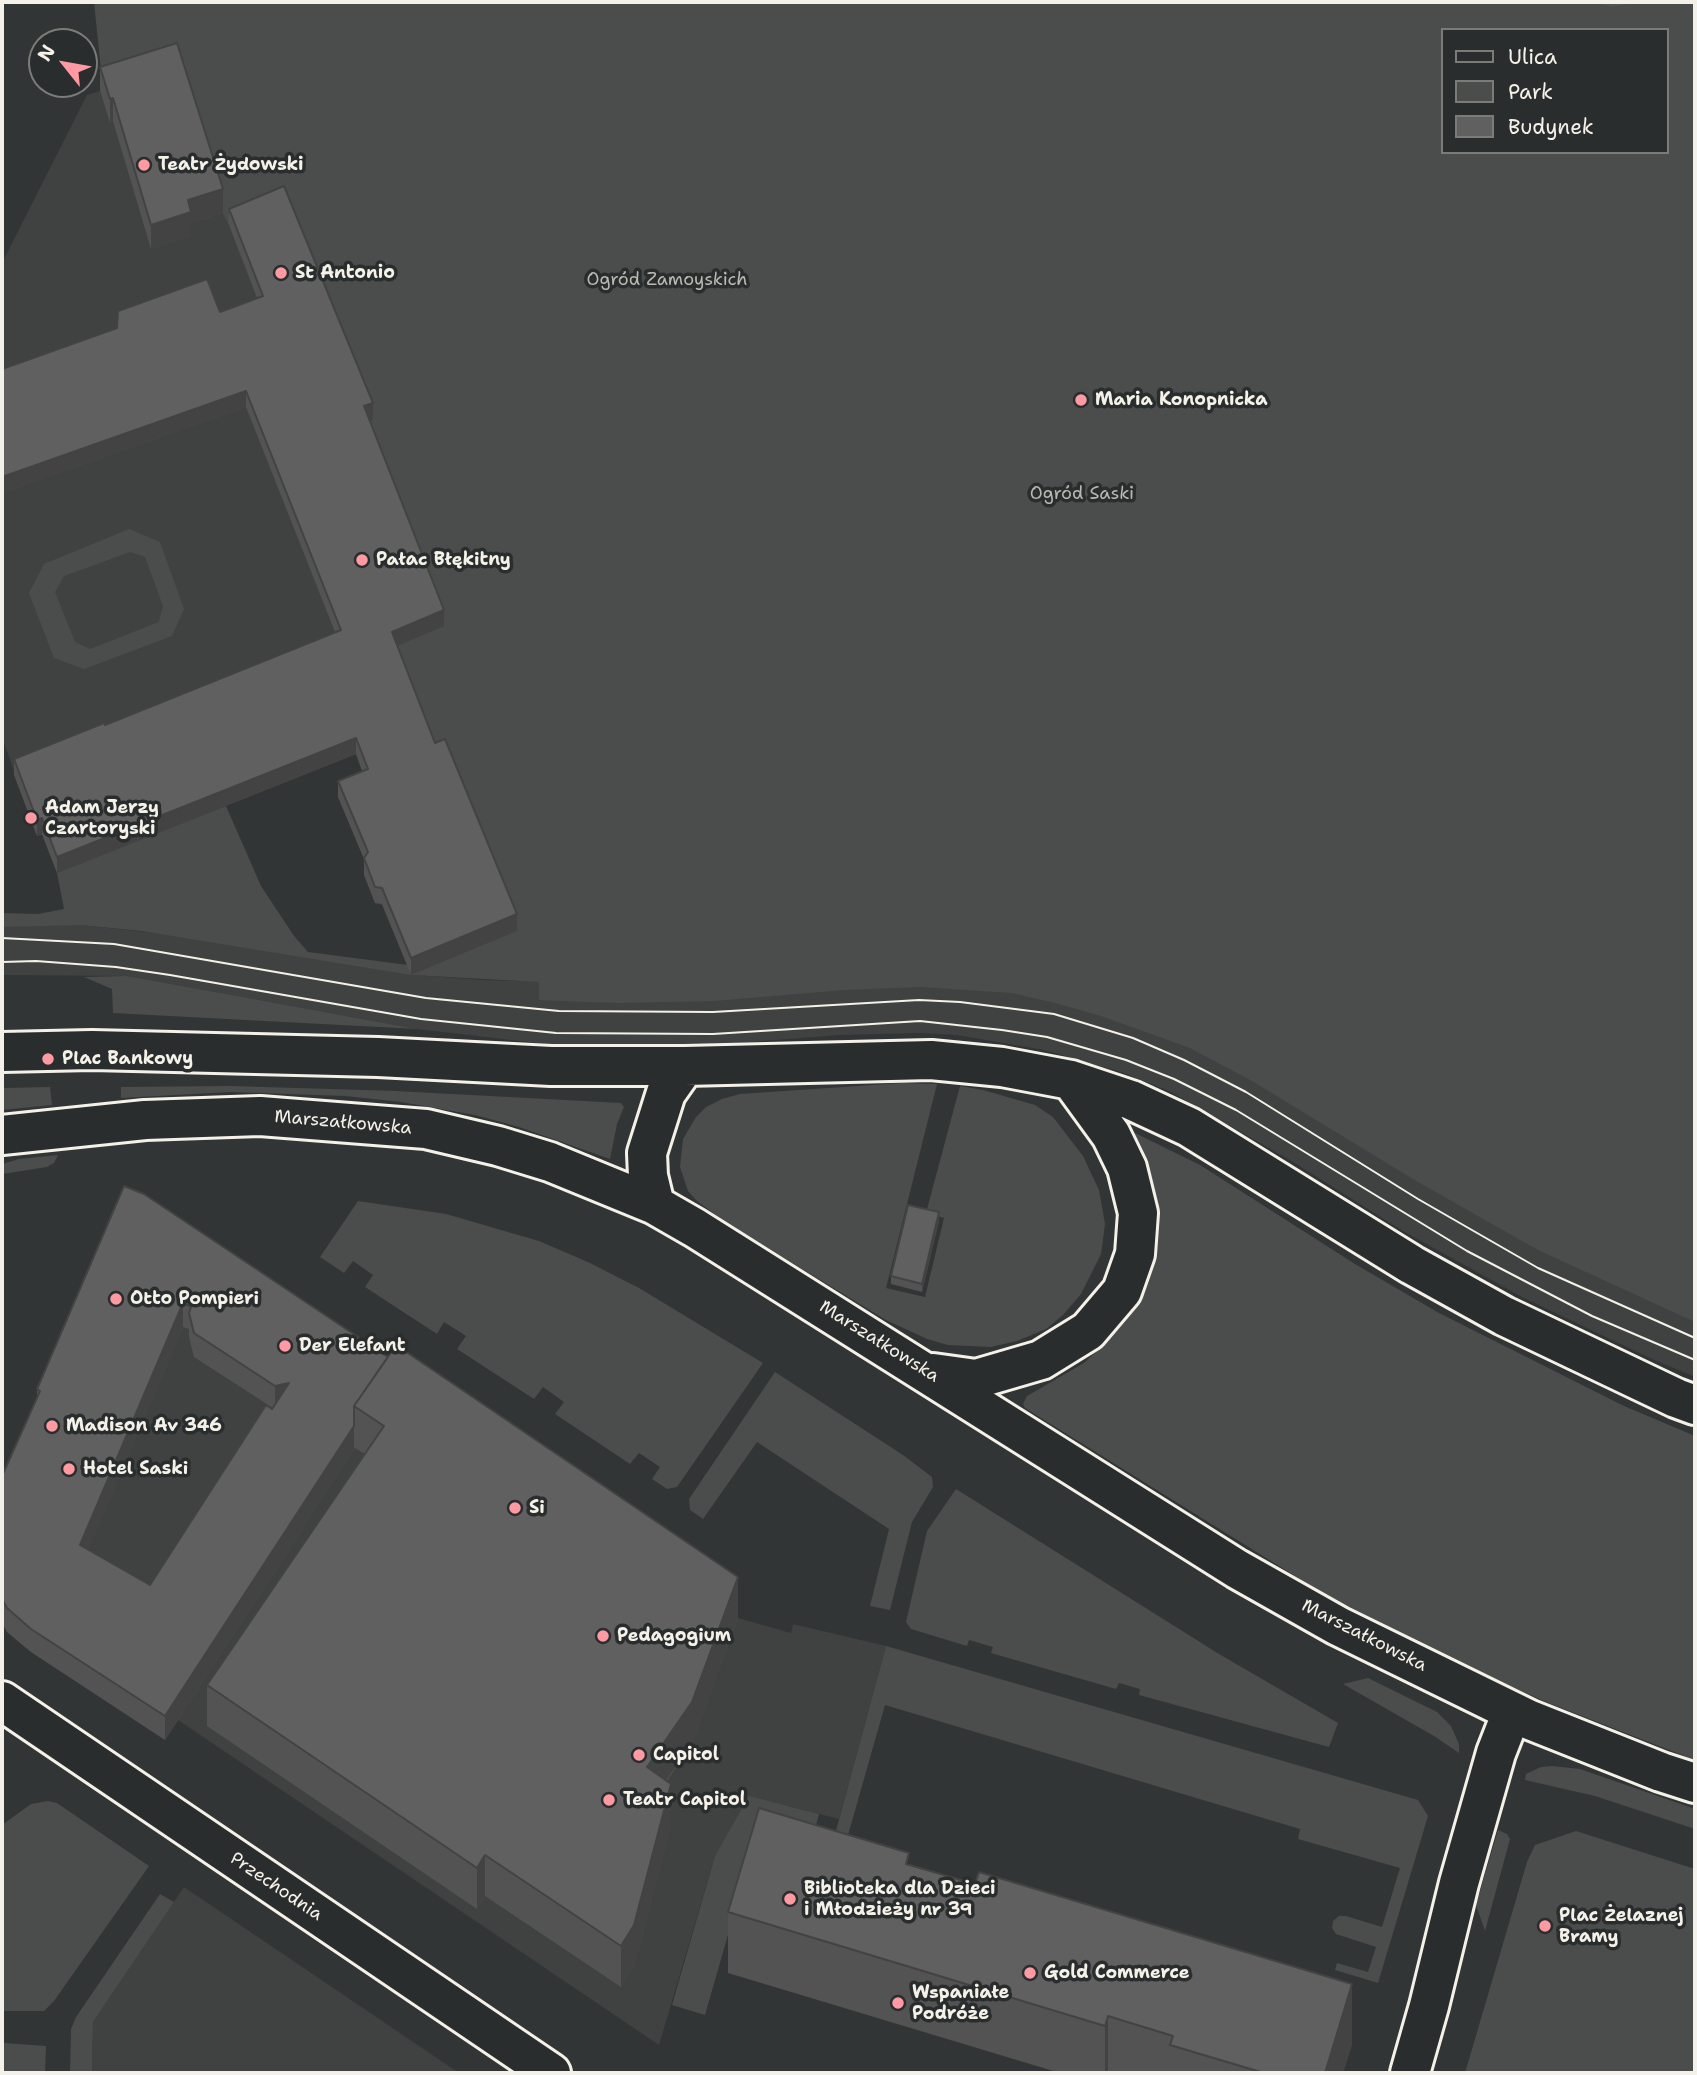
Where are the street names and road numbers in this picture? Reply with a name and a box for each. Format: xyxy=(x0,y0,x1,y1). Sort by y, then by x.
street label: Marszałkowska xyxy=(274,1106,412,1140)
street label: Marszałkowska xyxy=(815,1296,943,1388)
street label: Marszałkowska xyxy=(1298,1595,1430,1677)
street label: Przechodnia xyxy=(226,1848,326,1926)

